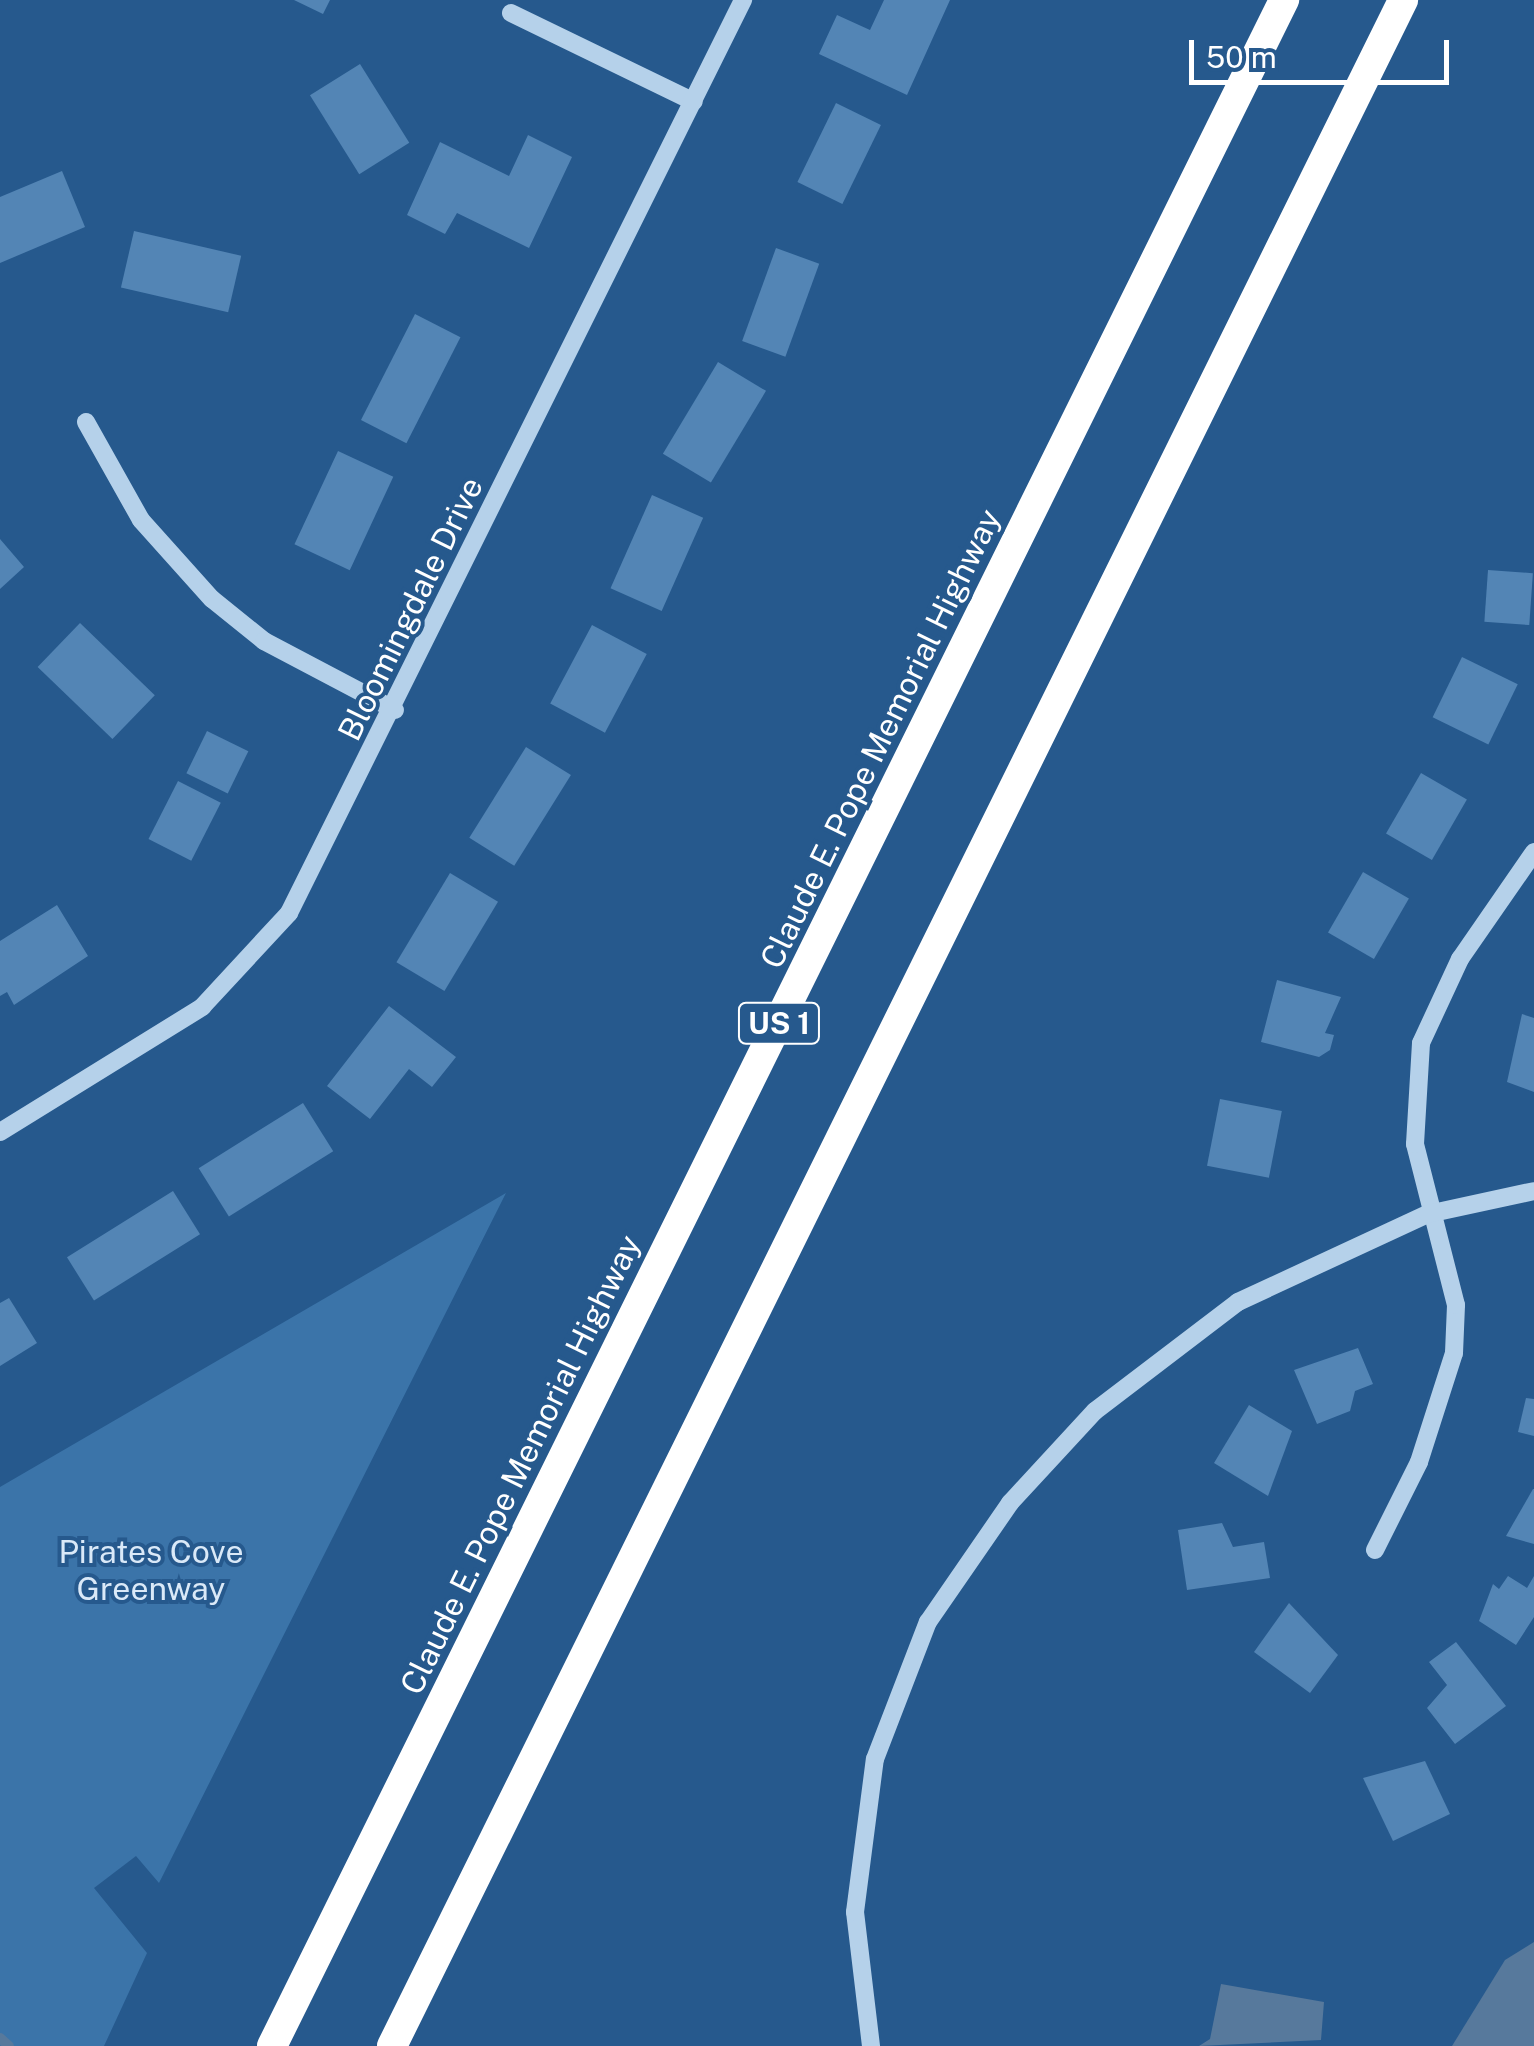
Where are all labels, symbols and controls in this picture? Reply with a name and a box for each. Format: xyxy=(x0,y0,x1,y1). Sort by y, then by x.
scale bar xyxy=(1194,20,1454,82)
text: 50 m xyxy=(1206,39,1277,75)
street label: Bloomingdale Drive xyxy=(331,471,491,747)
street label: Claude E. Pope Memorial Highway xyxy=(753,503,1009,975)
road number: US 1 xyxy=(736,998,822,1048)
street label: Claude E. Pope Memorial Highway xyxy=(393,1229,649,1701)
park label: Pirates Cove Greenway xyxy=(58,1534,244,1609)

